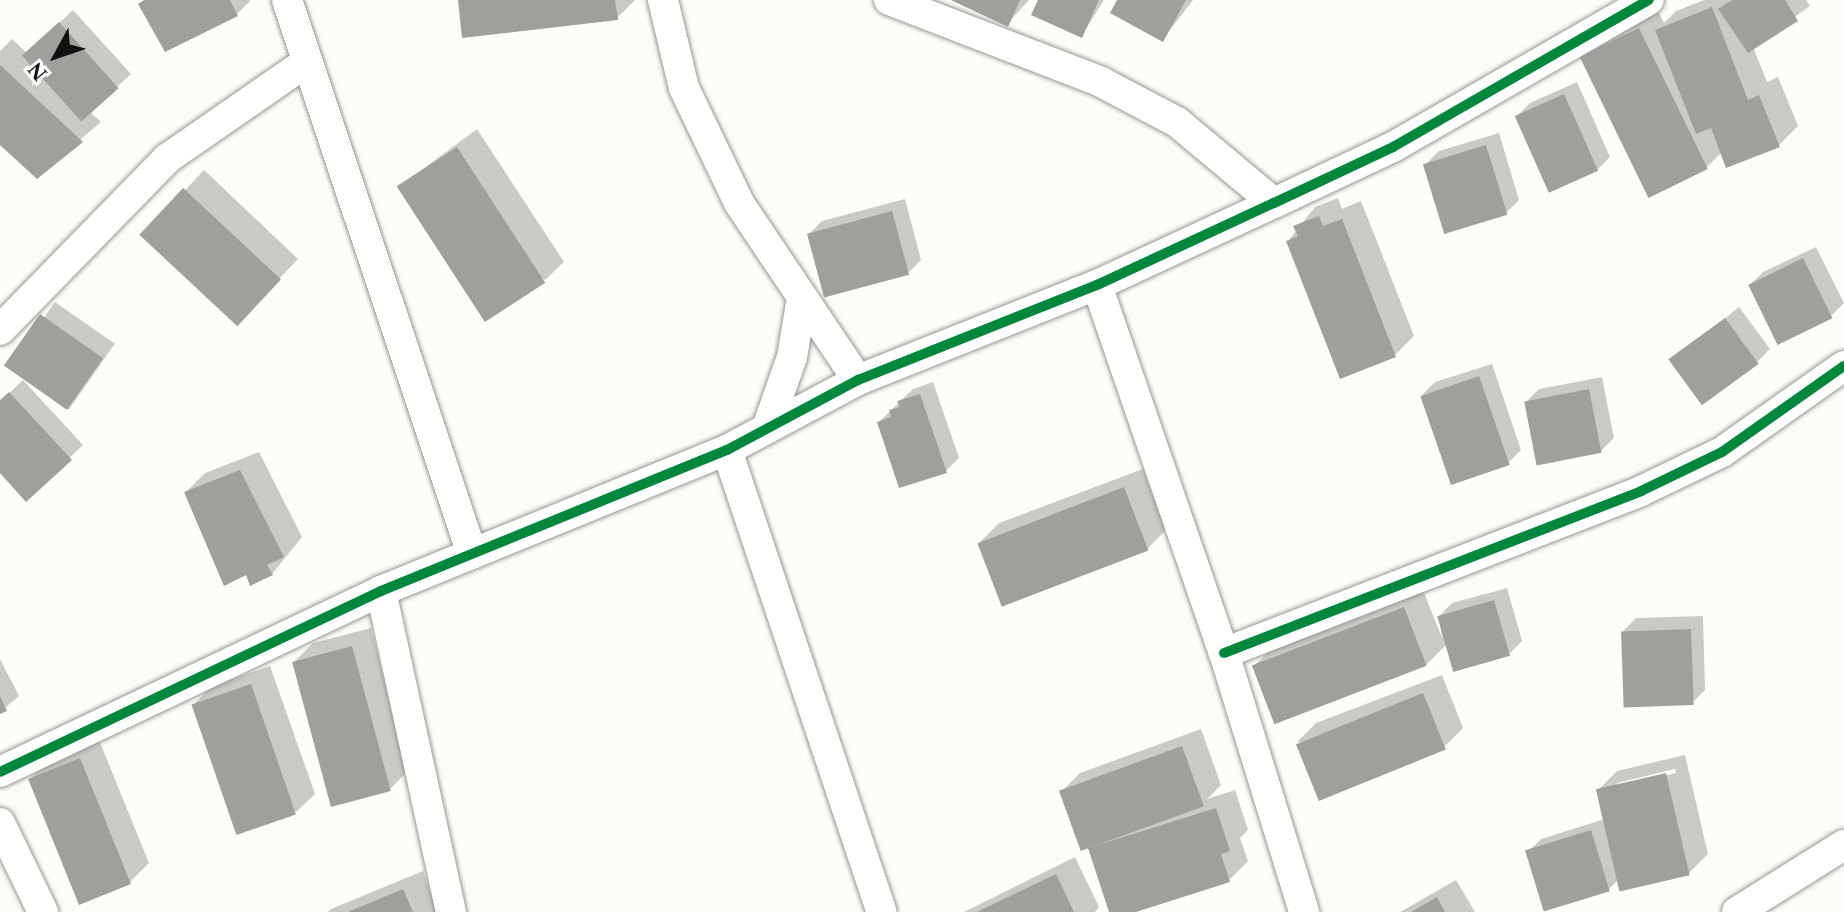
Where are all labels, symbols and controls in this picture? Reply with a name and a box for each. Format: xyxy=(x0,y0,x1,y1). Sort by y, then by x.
north arrow xyxy=(16,16,96,96)
text: N xyxy=(23,58,52,86)

